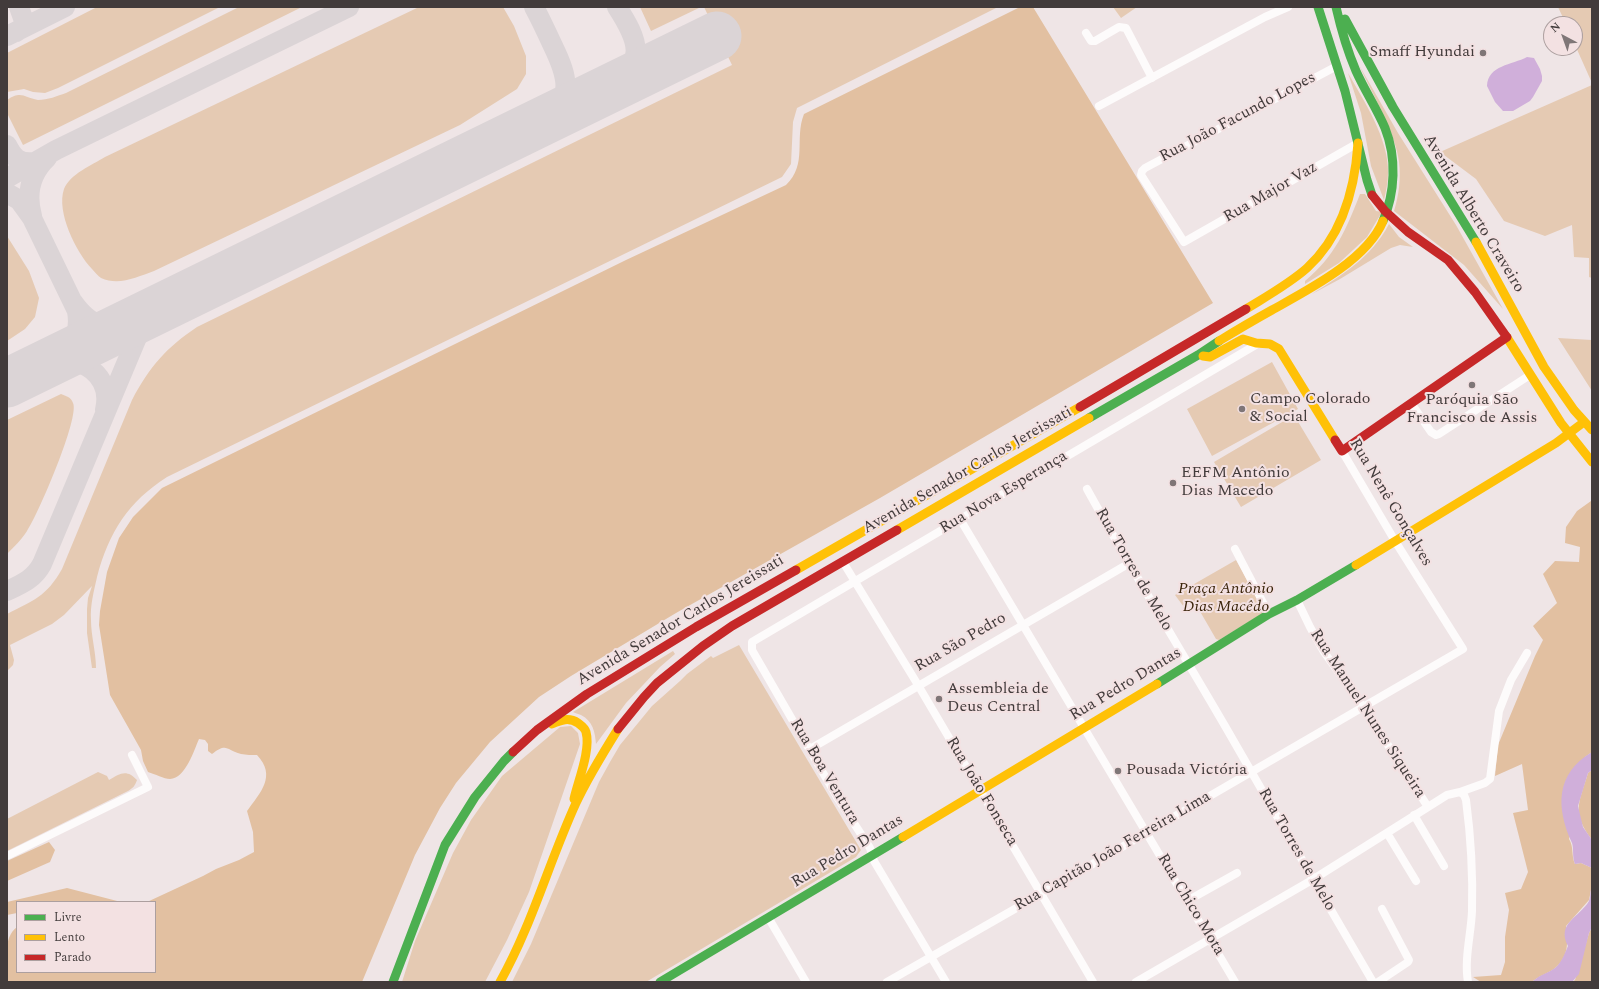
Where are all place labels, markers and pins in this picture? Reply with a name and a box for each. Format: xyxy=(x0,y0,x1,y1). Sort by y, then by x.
place label: Smaff Hyundai xyxy=(1370,43,1475,63)
marker: Smaff Hyundai xyxy=(1478,48,1488,58)
marker: Paróquia São Francisco de Assis xyxy=(1467,380,1477,390)
place label: Campo Colorado & Social xyxy=(1250,390,1371,428)
place label: Paróquia São Francisco de Assis xyxy=(1407,391,1537,429)
marker: Campo Colorado & Social xyxy=(1237,404,1247,414)
place label: EEFM Antônio Dias Macedo xyxy=(1181,464,1290,502)
marker: EEFM Antônio Dias Macedo xyxy=(1168,478,1178,488)
place label: Assembleia de Deus Central xyxy=(947,680,1049,718)
marker: Assembleia de Deus Central xyxy=(934,694,944,704)
place label: Pousada Victória xyxy=(1126,761,1247,781)
marker: Pousada Victória xyxy=(1113,766,1123,776)

